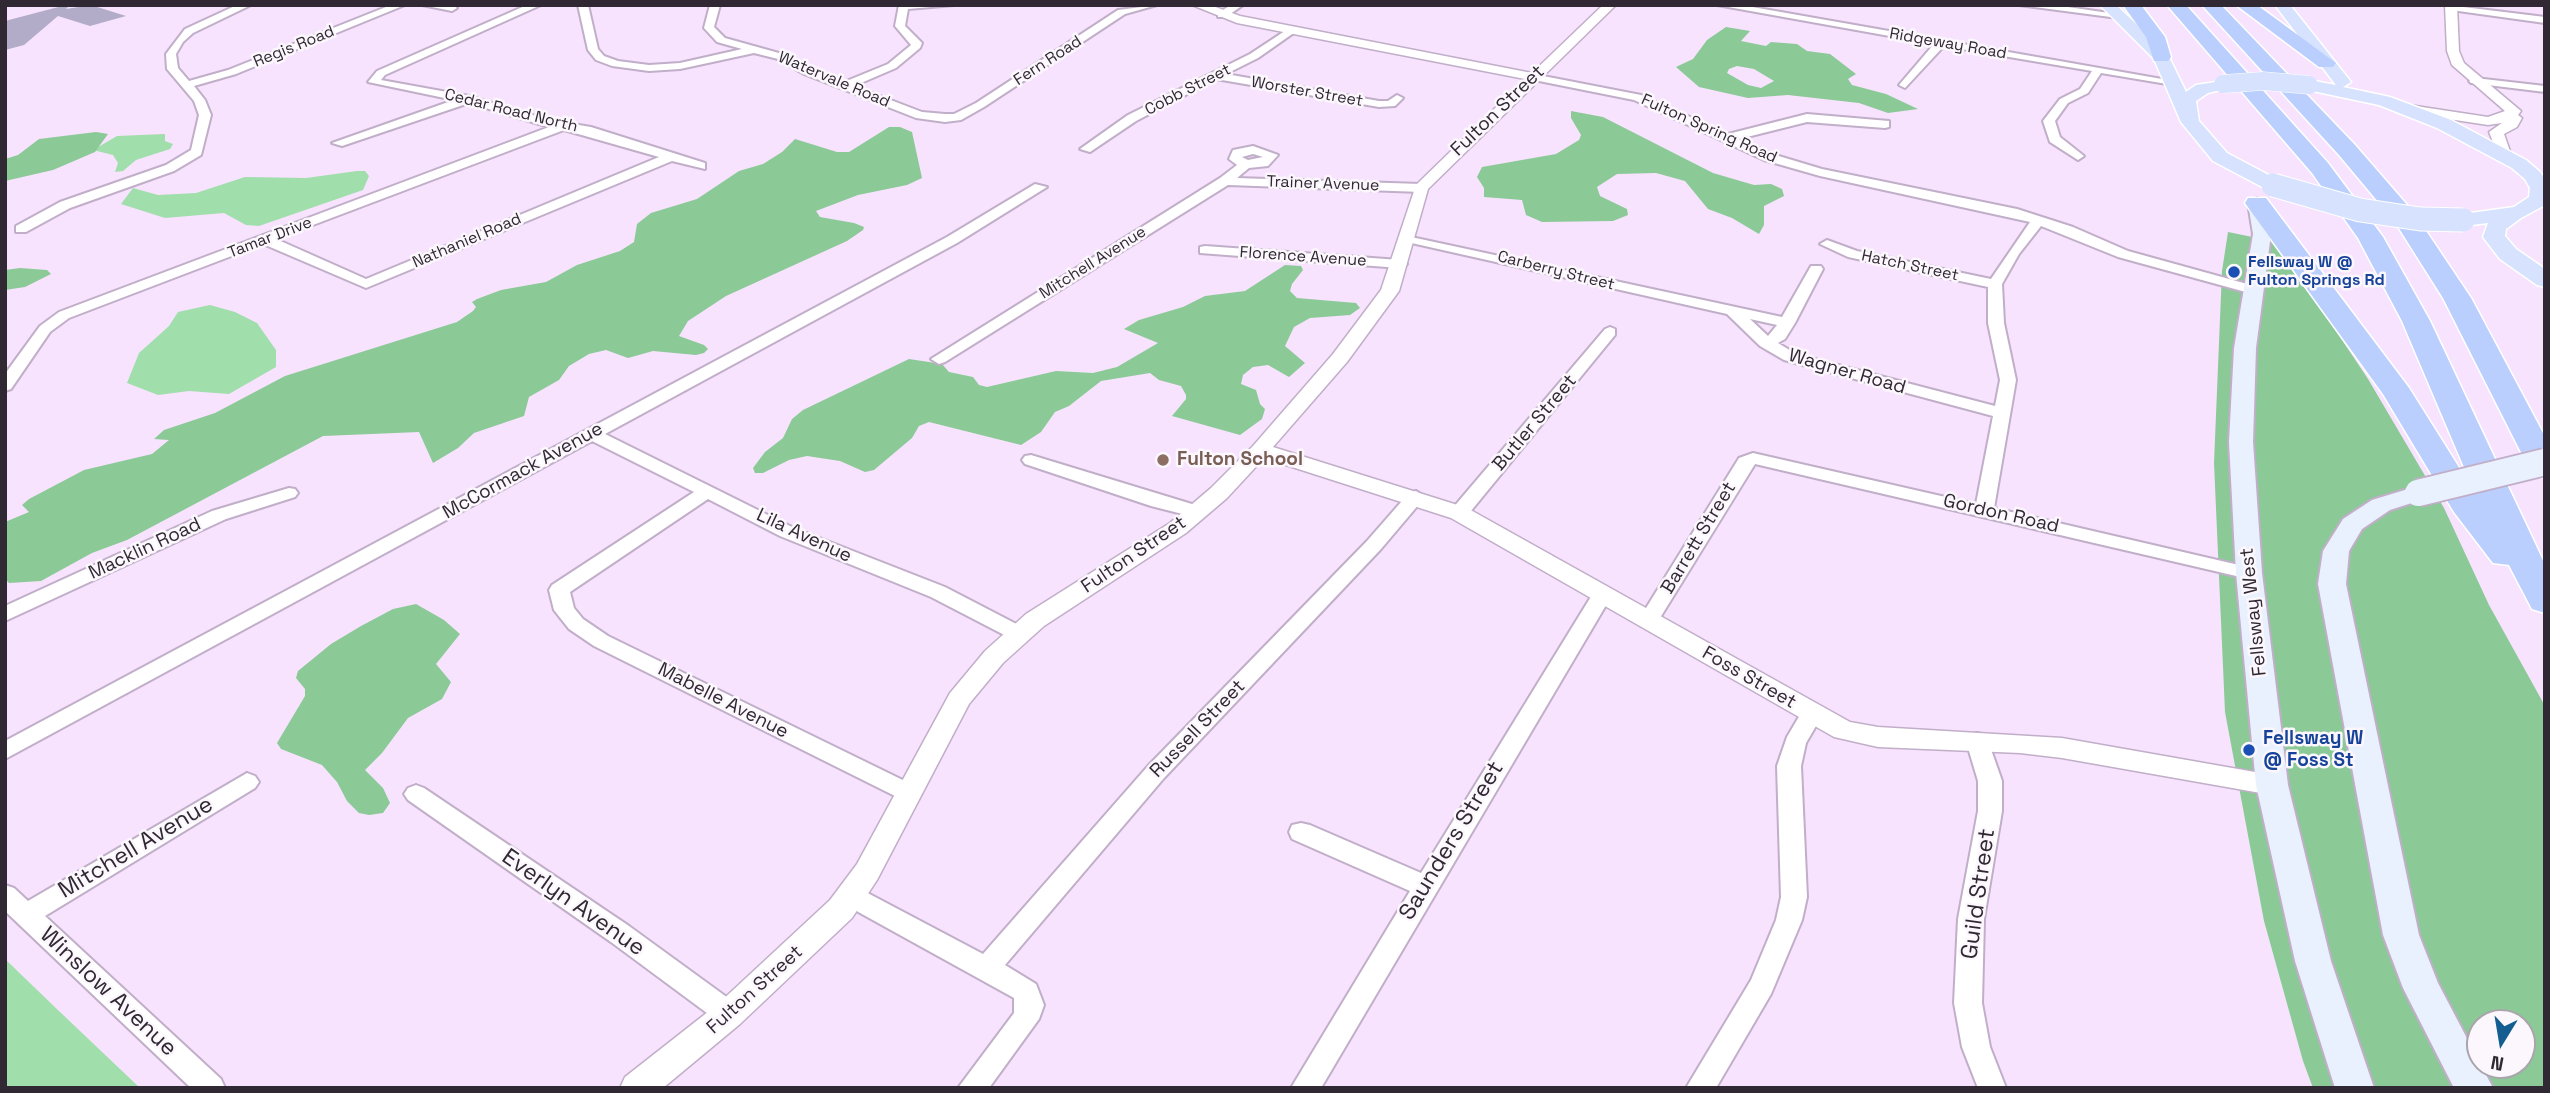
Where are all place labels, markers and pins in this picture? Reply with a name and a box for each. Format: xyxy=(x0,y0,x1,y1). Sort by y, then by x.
place label: Fellsway W @ Fulton Springs Rd xyxy=(2248,253,2385,291)
marker: Fellsway W @ Fulton Springs Rd xyxy=(2226,264,2242,280)
place label: Fulton School xyxy=(1177,449,1303,471)
marker: Fulton School xyxy=(1155,452,1171,468)
place label: Fellsway W @ Foss St xyxy=(2263,728,2363,772)
marker: Fellsway W @ Foss St xyxy=(2241,742,2257,758)

